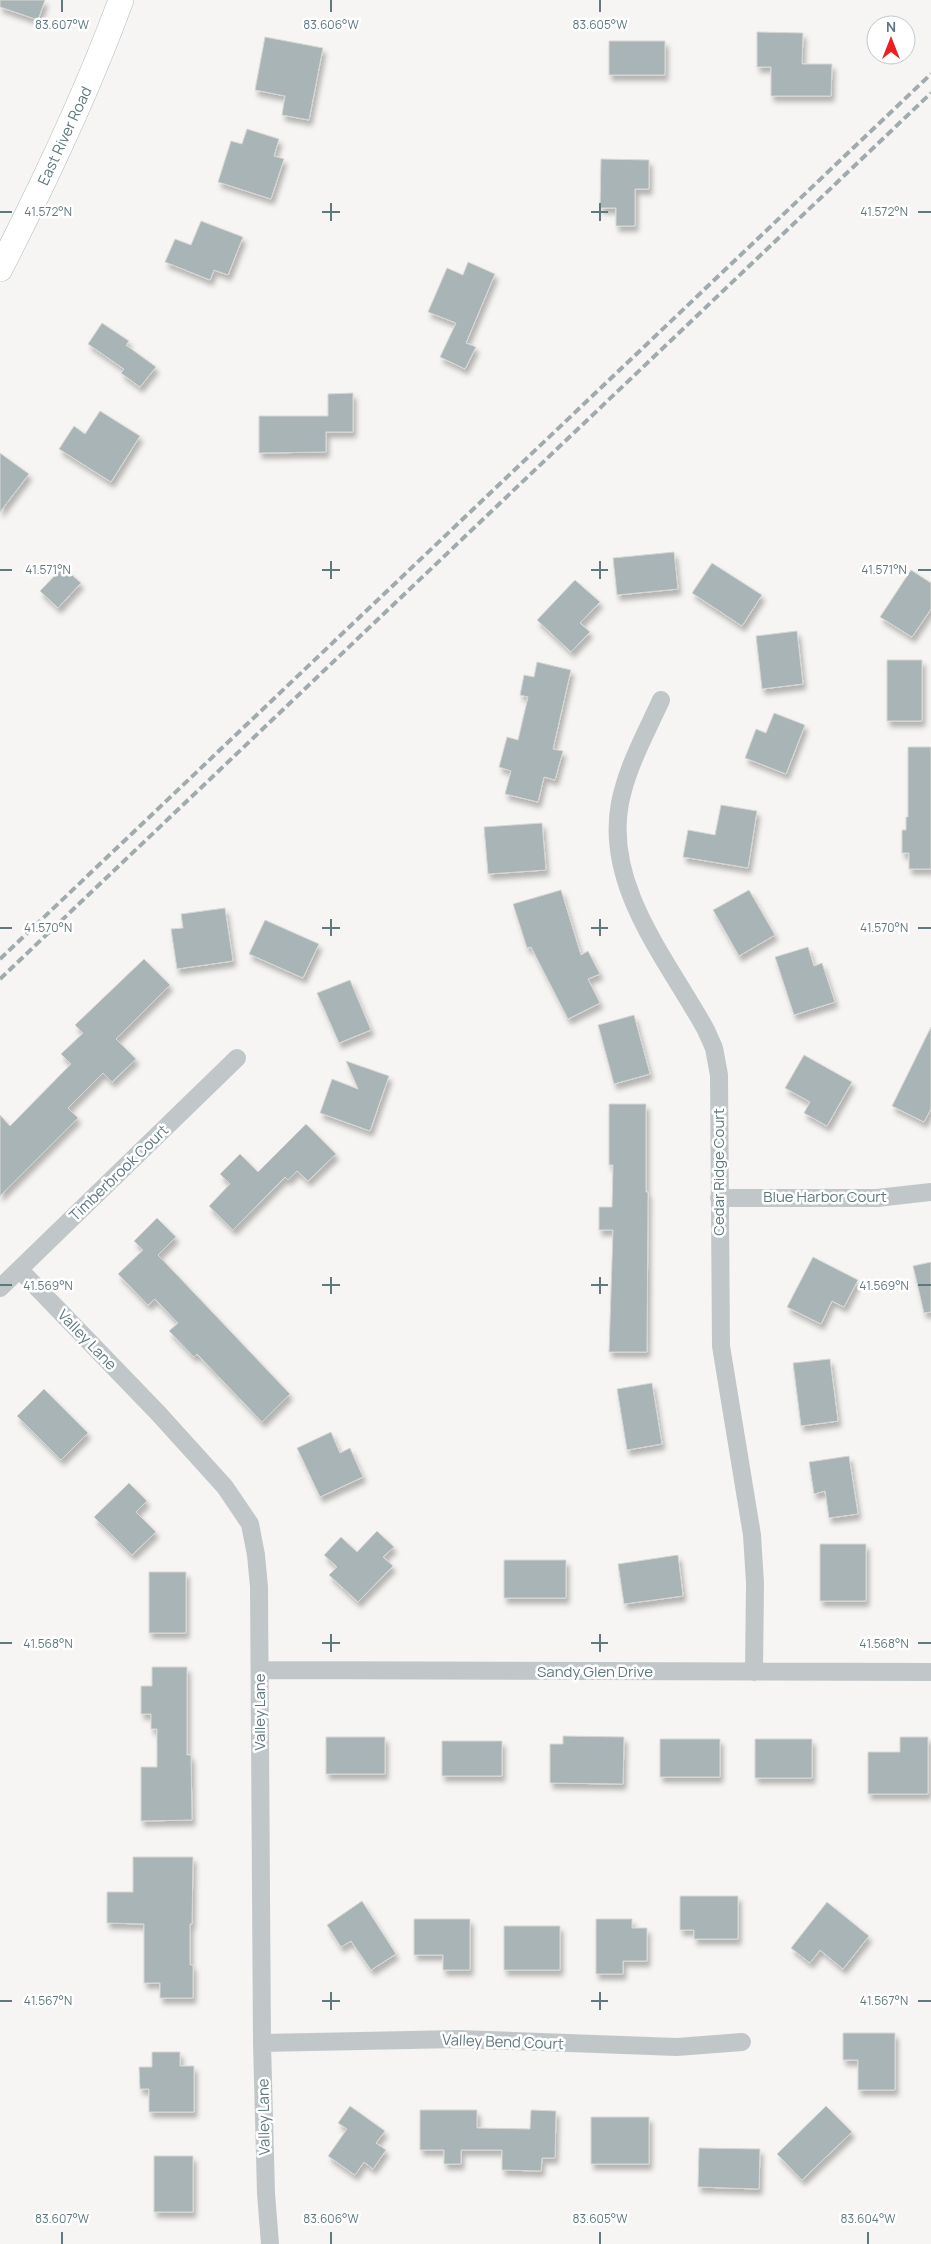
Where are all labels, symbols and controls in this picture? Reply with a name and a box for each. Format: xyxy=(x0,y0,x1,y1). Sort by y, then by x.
north arrow xyxy=(866,15,916,65)
text: 83.607°W xyxy=(35,16,90,33)
text: 83.606°W xyxy=(303,16,360,33)
text: 83.605°W xyxy=(573,16,628,33)
text: N xyxy=(886,17,896,36)
street label: East River Road xyxy=(32,83,97,189)
text: 41.572°N xyxy=(24,203,72,220)
text: 41.572°N xyxy=(860,203,908,220)
text: 41.571°N xyxy=(25,561,71,578)
text: 41.571°N xyxy=(861,561,907,578)
text: 41.570°N xyxy=(24,919,72,936)
text: 41.570°N xyxy=(860,919,908,936)
street label: Cedar Ridge Court xyxy=(708,1108,729,1236)
street label: Timberbrook Court xyxy=(64,1120,173,1226)
street label: Blue Harbor Court xyxy=(763,1186,887,1207)
text: 41.569°N xyxy=(23,1277,73,1294)
text: 41.569°N xyxy=(859,1277,909,1294)
street label: Valley Lane xyxy=(53,1305,122,1375)
text: 41.568°N xyxy=(23,1635,73,1652)
text: 41.568°N xyxy=(859,1635,909,1652)
street label: Sandy Glen Drive xyxy=(537,1661,653,1682)
street label: Valley Lane xyxy=(249,1673,270,1750)
text: 41.567°N xyxy=(24,1992,72,2009)
text: 41.567°N xyxy=(860,1992,908,2009)
street label: Valley Bend Court xyxy=(442,2029,564,2054)
street label: Valley Lane xyxy=(252,2078,275,2156)
text: 83.607°W xyxy=(35,2210,90,2227)
text: 83.606°W xyxy=(303,2210,360,2227)
text: 83.605°W xyxy=(573,2210,628,2227)
text: 83.604°W xyxy=(840,2210,896,2227)

